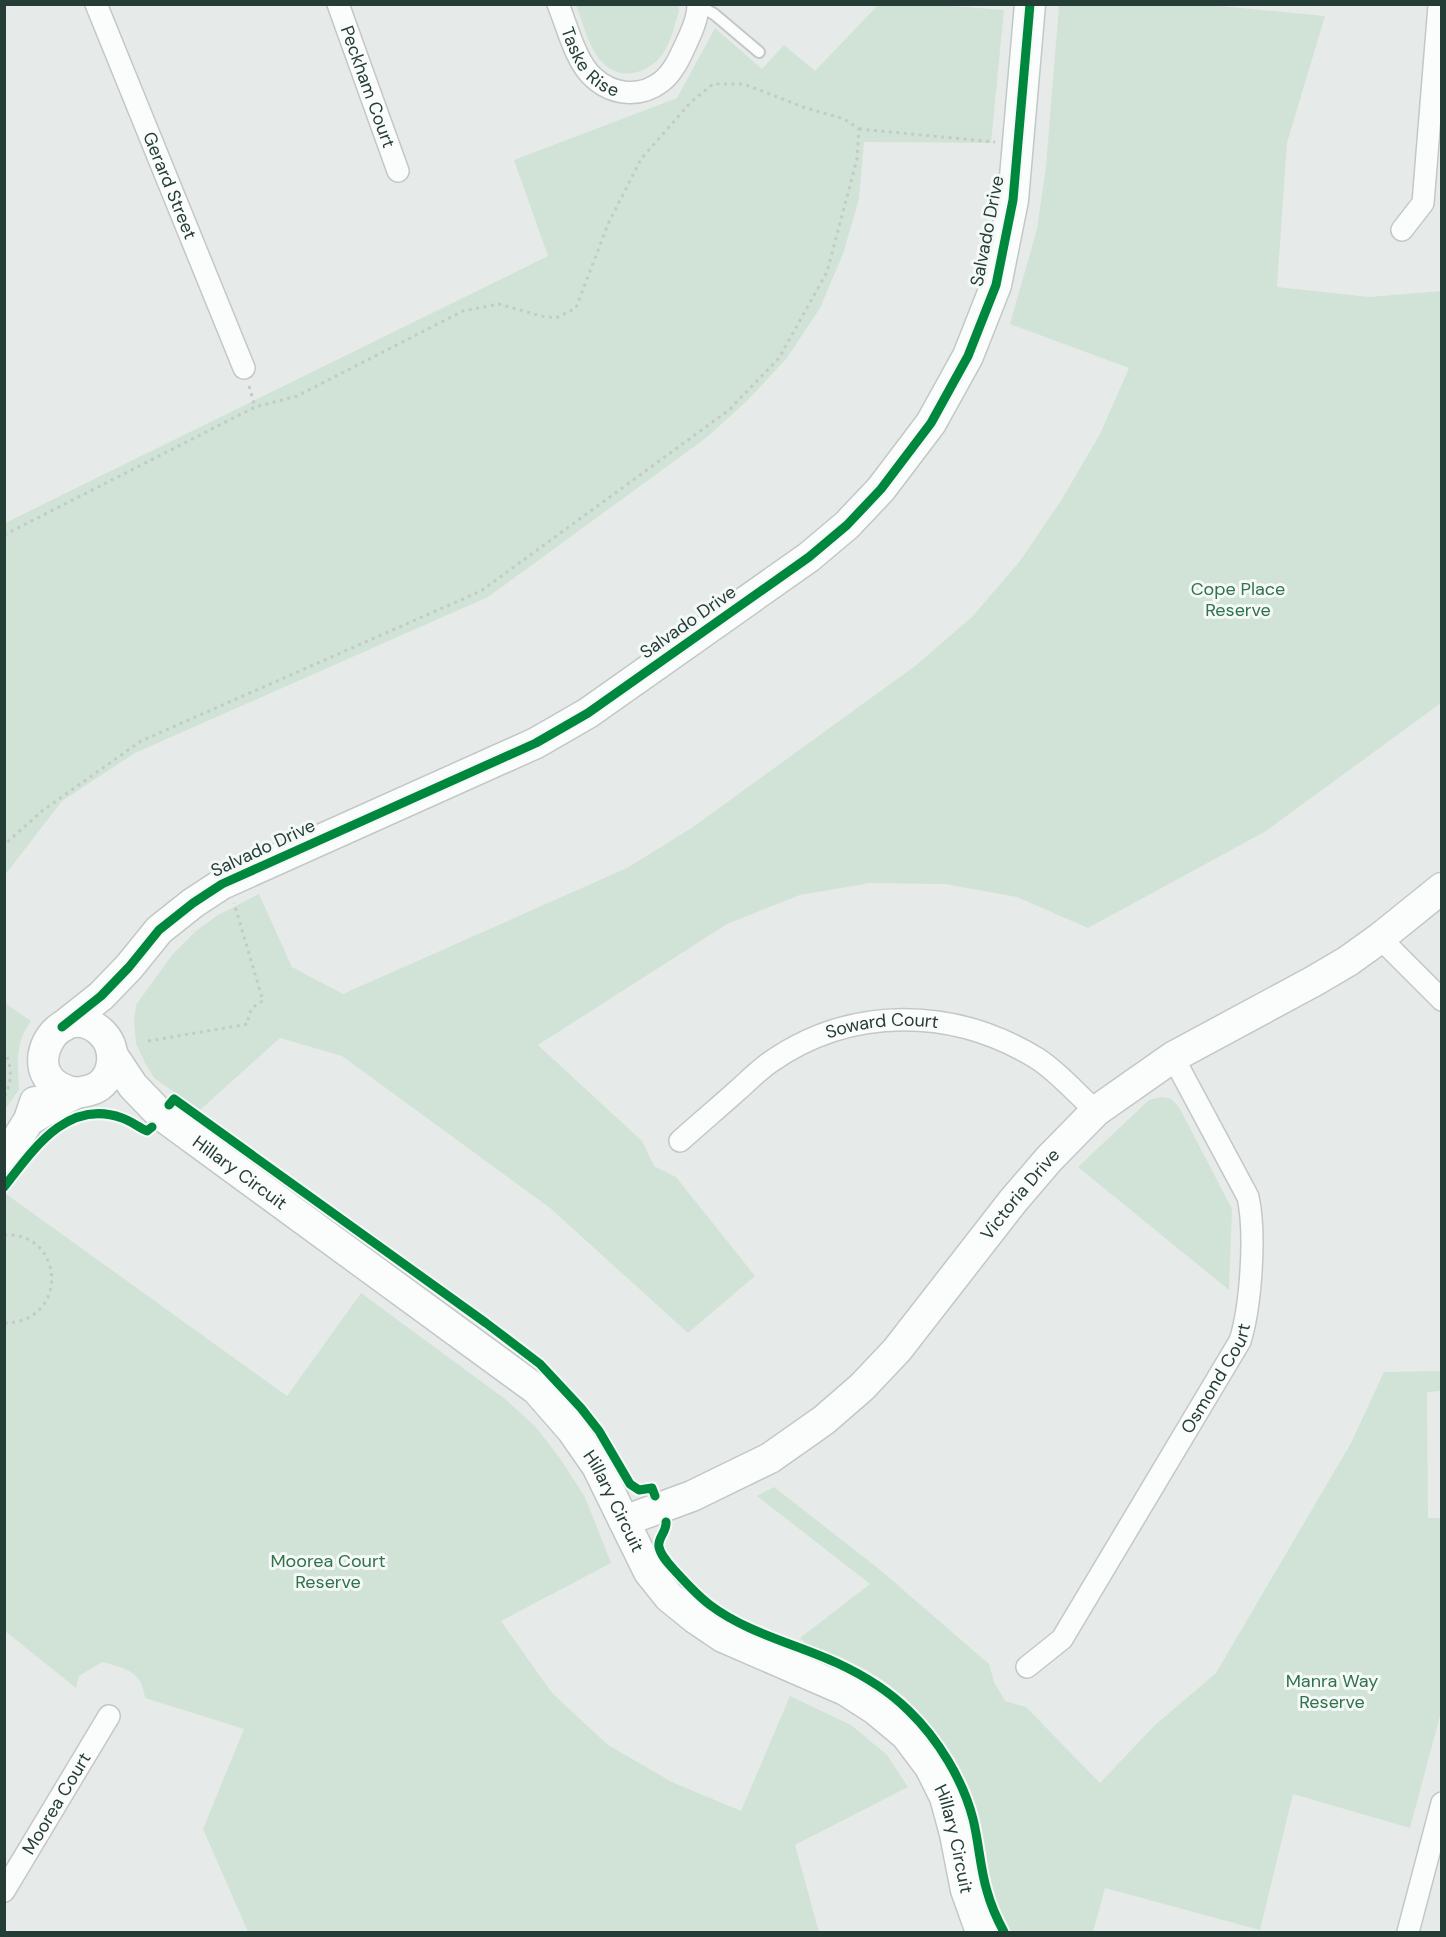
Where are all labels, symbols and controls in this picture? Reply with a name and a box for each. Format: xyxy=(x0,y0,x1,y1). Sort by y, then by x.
street label: Peckham Court xyxy=(335,22,401,151)
street label: Taske Rise xyxy=(555,24,622,103)
street label: Gerard Street xyxy=(137,128,202,243)
street label: Salvado Drive xyxy=(964,174,1010,288)
park label: Cope Place Reserve xyxy=(1191,577,1285,622)
street label: Salvado Drive xyxy=(635,580,741,664)
street label: Salvado Drive xyxy=(207,813,319,883)
street label: Soward Court xyxy=(822,1008,940,1045)
street label: Hillary Circuit xyxy=(188,1130,292,1215)
street label: Victoria Drive xyxy=(975,1143,1065,1245)
street label: Osmond Court xyxy=(1175,1321,1256,1438)
street label: Hillary Circuit xyxy=(577,1445,649,1556)
park label: Moorea Court Reserve xyxy=(270,1549,386,1594)
park label: Manra Way Reserve xyxy=(1286,1669,1378,1714)
street label: Moorea Court xyxy=(17,1748,96,1859)
street label: Hillary Circuit xyxy=(929,1780,978,1896)

